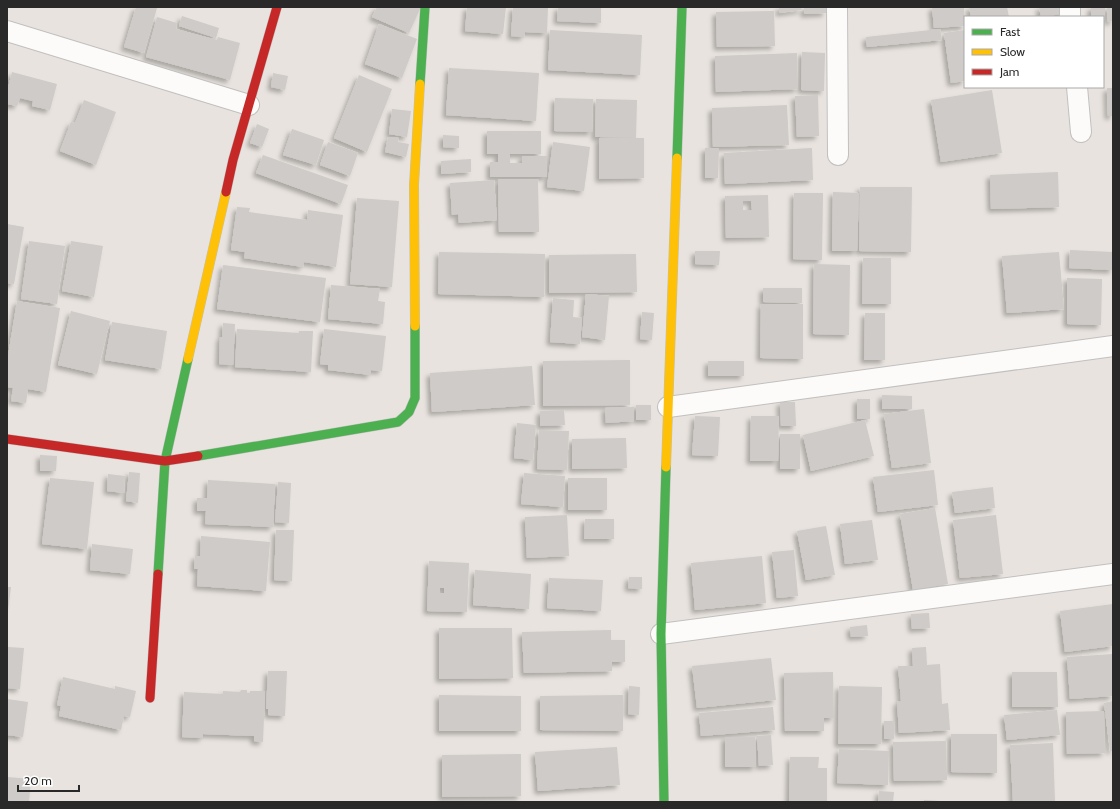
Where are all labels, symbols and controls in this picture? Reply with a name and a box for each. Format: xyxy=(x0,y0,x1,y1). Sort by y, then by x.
legend xyxy=(964,16,1104,88)
text: Fast xyxy=(1000,24,1020,39)
text: Slow xyxy=(1000,44,1025,59)
text: Jam xyxy=(999,64,1019,79)
scale bar xyxy=(18,767,79,793)
text: 20 m xyxy=(24,773,52,788)

